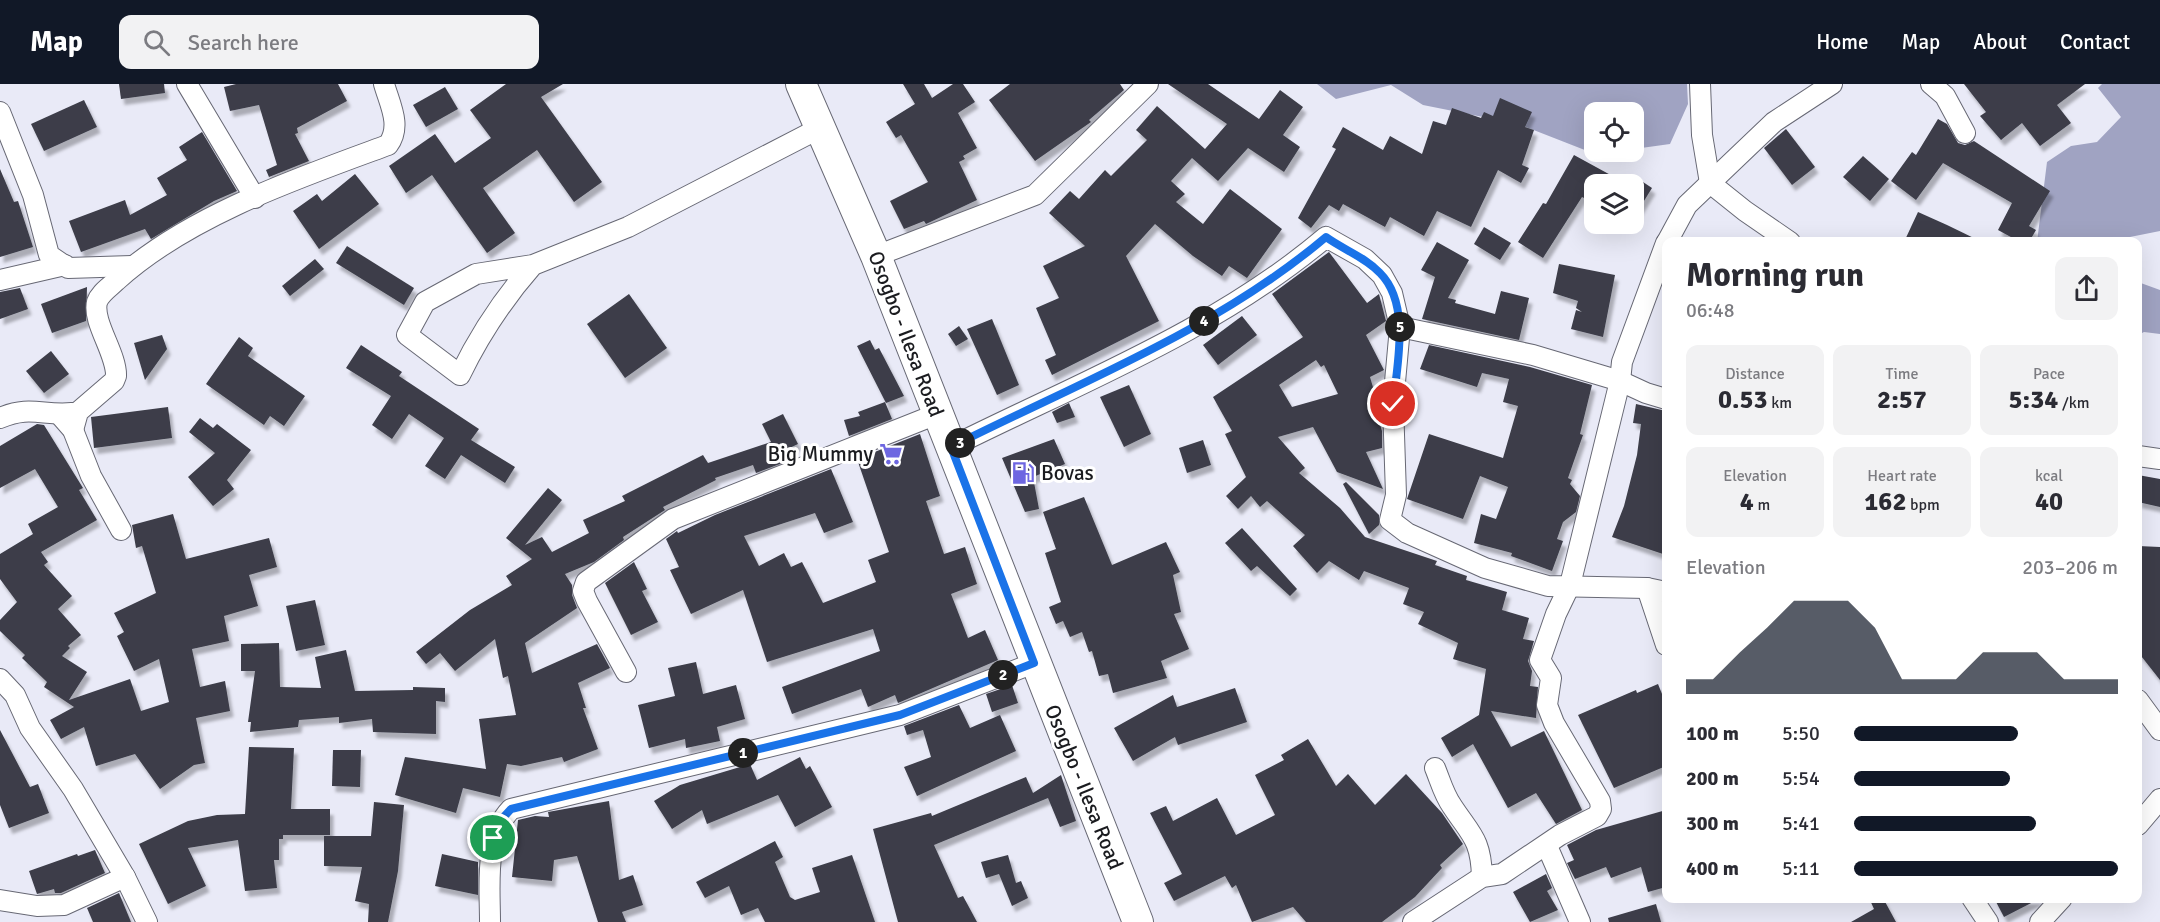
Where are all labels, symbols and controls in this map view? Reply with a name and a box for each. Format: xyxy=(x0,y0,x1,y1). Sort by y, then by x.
search box xyxy=(119,15,539,69)
text: Map xyxy=(30,25,83,59)
icon: search xyxy=(140,26,173,59)
text: Search here xyxy=(188,29,299,56)
text: Home xyxy=(1816,29,1869,55)
text: Map xyxy=(1902,29,1940,55)
text: About xyxy=(1973,29,2027,55)
text: Contact xyxy=(2060,29,2130,55)
map controls xyxy=(1584,102,1644,234)
button: locate xyxy=(1584,102,1644,162)
button: layers xyxy=(1584,174,1644,234)
street label: Osogbo - Ilesa Road xyxy=(862,247,950,421)
text: Morning run xyxy=(1686,255,1864,296)
button: share xyxy=(2055,257,2118,320)
text: 06:48 xyxy=(1686,298,1735,323)
pin: 4 xyxy=(1189,306,1219,336)
text: 4 xyxy=(1200,311,1208,331)
pin: 5 xyxy=(1385,312,1415,342)
text: 5 xyxy=(1396,317,1404,337)
text: Distance xyxy=(1725,364,1785,384)
text: Time xyxy=(1886,364,1918,384)
text: Pace xyxy=(2033,364,2065,384)
pin xyxy=(1367,378,1418,429)
text: 0.53 xyxy=(1718,384,1768,416)
text: 2:57 xyxy=(1877,384,1927,416)
text: 5:34 xyxy=(2009,384,2058,416)
icon: check xyxy=(1376,387,1409,420)
text: km xyxy=(1768,393,1792,413)
text: /km xyxy=(2058,393,2089,413)
pin: 3 xyxy=(945,428,975,458)
text: 3 xyxy=(956,433,964,453)
place label: Big Mummy xyxy=(768,441,873,467)
supermarket icon: Big Mummy xyxy=(878,441,904,467)
fuel station icon: Bovas xyxy=(1010,460,1036,486)
place label: Bovas xyxy=(1041,460,1094,486)
text: Elevation xyxy=(1723,466,1787,486)
text: Heart rate xyxy=(1867,466,1937,486)
text: kcal xyxy=(2035,466,2063,486)
text: 4 xyxy=(1740,486,1754,518)
text: 162 xyxy=(1864,486,1906,518)
text: 40 xyxy=(2035,486,2063,518)
text: m xyxy=(1754,495,1770,515)
text: bpm xyxy=(1906,495,1940,515)
text: Elevation xyxy=(1686,555,1766,580)
text: 203–206 m xyxy=(2022,555,2118,580)
pin: 2 xyxy=(988,660,1018,690)
text: 2 xyxy=(999,665,1007,685)
street label: Osogbo - Ilesa Road xyxy=(1039,701,1129,873)
text: 100 m xyxy=(1686,721,1739,746)
text: 5:50 xyxy=(1782,721,1820,746)
pin: 1 xyxy=(728,738,758,768)
text: 1 xyxy=(739,743,747,763)
text: 200 m xyxy=(1686,766,1739,791)
text: 5:54 xyxy=(1782,766,1820,791)
text: 300 m xyxy=(1686,811,1739,836)
text: 5:41 xyxy=(1782,811,1820,836)
pin xyxy=(467,812,518,863)
icon: arrive xyxy=(476,821,509,854)
text: 400 m xyxy=(1686,856,1739,881)
text: 5:11 xyxy=(1782,856,1820,881)

